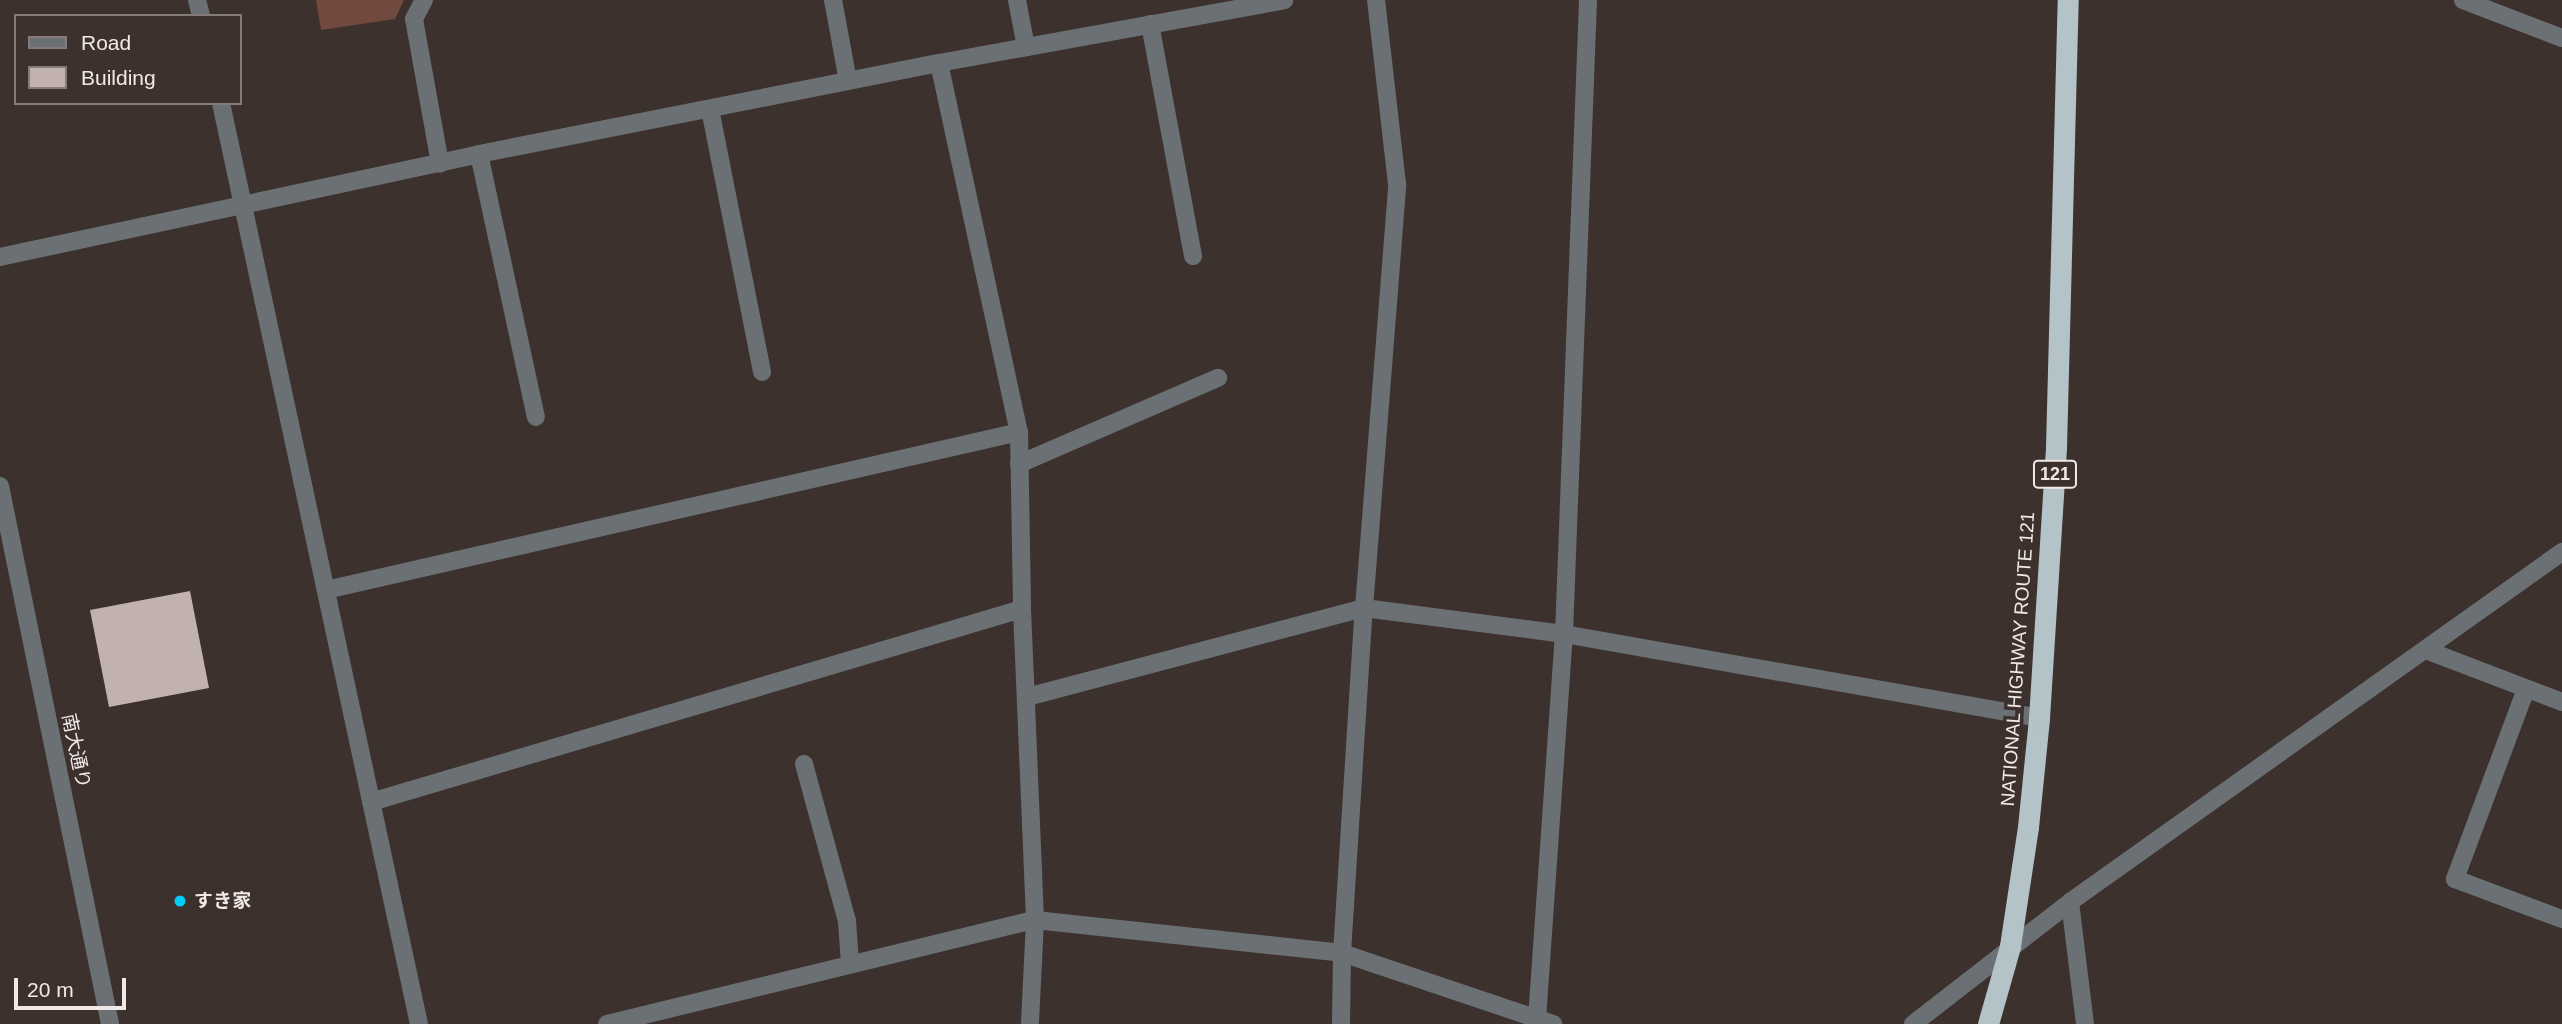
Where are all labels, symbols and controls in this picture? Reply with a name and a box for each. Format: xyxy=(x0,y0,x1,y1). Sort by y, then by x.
legend xyxy=(14,14,242,105)
text: Road xyxy=(81,31,131,54)
text: Building xyxy=(81,66,156,89)
road number: 121 xyxy=(2032,460,2078,488)
street label: NATIONAL HIGHWAY ROUTE 121 xyxy=(1996,510,2040,808)
street label: 南大通り xyxy=(57,711,95,791)
place label: すき家 xyxy=(194,890,251,912)
marker: すき家 xyxy=(172,893,188,909)
scale bar xyxy=(18,964,130,1008)
text: 20 m xyxy=(27,978,74,1001)

